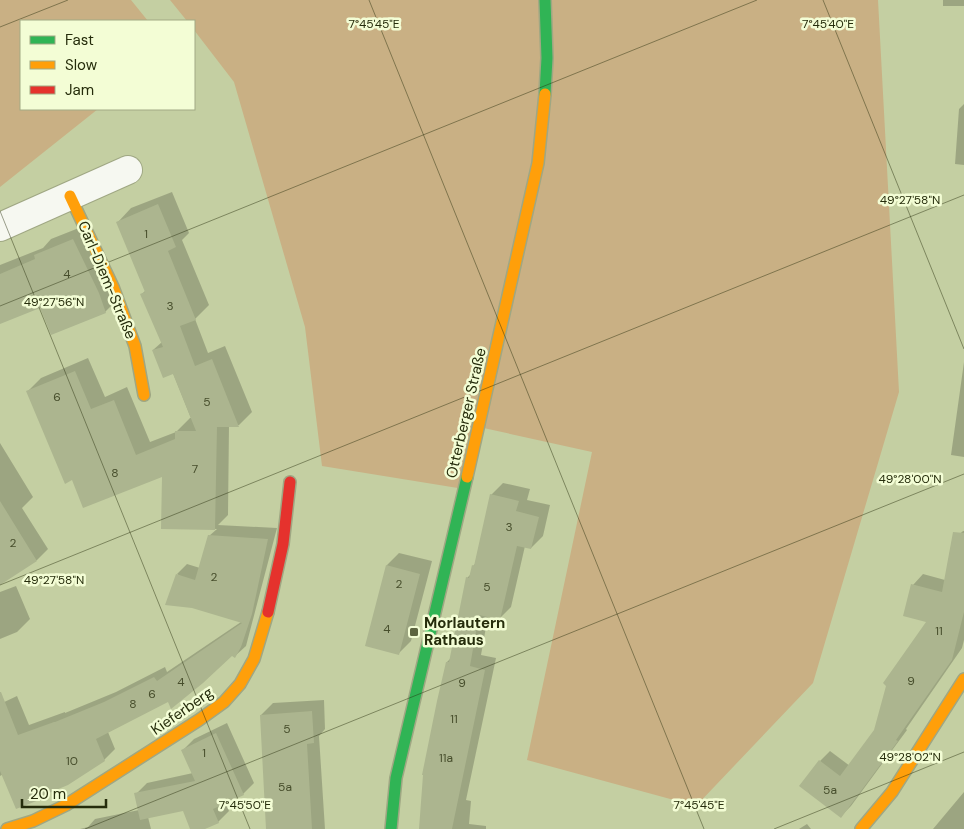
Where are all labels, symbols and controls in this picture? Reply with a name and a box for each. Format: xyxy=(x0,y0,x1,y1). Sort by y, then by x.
text: 7°45'45"E xyxy=(349,16,400,32)
text: 7°45'40"E xyxy=(802,16,854,32)
legend xyxy=(20,20,195,110)
text: Fast xyxy=(65,30,94,50)
text: Slow xyxy=(65,55,98,75)
text: Jam xyxy=(65,80,94,100)
text: 49°27'58"N xyxy=(880,192,940,208)
street label: Carl-Diem-Straße xyxy=(73,218,141,342)
house number: 1 xyxy=(144,226,148,242)
house number: 4 xyxy=(63,266,71,282)
text: 49°27'56"N xyxy=(24,294,84,310)
house number: 3 xyxy=(166,298,174,314)
street label: Otterberger Straße xyxy=(441,346,491,480)
house number: 6 xyxy=(53,389,61,405)
house number: 5 xyxy=(203,394,211,410)
house number: 7 xyxy=(192,461,198,477)
house number: 8 xyxy=(111,465,119,481)
text: 49°28'00"N xyxy=(878,471,942,487)
house number: 3 xyxy=(505,519,513,535)
house number: 2 xyxy=(10,535,17,551)
house number: 2 xyxy=(211,569,218,585)
text: 49°27'58"N xyxy=(24,572,84,588)
house number: 2 xyxy=(396,576,403,592)
house number: 5 xyxy=(483,579,491,595)
place label: Morlautern Rathaus xyxy=(424,613,505,650)
house number: 4 xyxy=(383,621,391,637)
house number: 11 xyxy=(935,623,943,639)
marker: Morlautern Rathaus xyxy=(408,626,420,638)
house number: 9 xyxy=(907,673,915,689)
house number: 4 xyxy=(177,674,185,690)
house number: 9 xyxy=(458,675,466,691)
street label: Kieferberg xyxy=(147,682,217,740)
house number: 6 xyxy=(148,686,156,702)
house number: 8 xyxy=(129,696,137,712)
house number: 11 xyxy=(450,711,458,727)
house number: 5 xyxy=(283,721,291,737)
house number: 1 xyxy=(202,745,206,761)
text: 49°28'02"N xyxy=(879,749,941,765)
house number: 11a xyxy=(439,750,453,766)
house number: 10 xyxy=(66,753,78,769)
scale bar xyxy=(22,776,106,808)
house number: 5a xyxy=(278,779,292,795)
house number: 5a xyxy=(823,782,837,798)
text: 20 m xyxy=(30,784,66,804)
text: 7°45'50"E xyxy=(219,797,271,813)
text: 7°45'45"E xyxy=(674,797,725,813)

